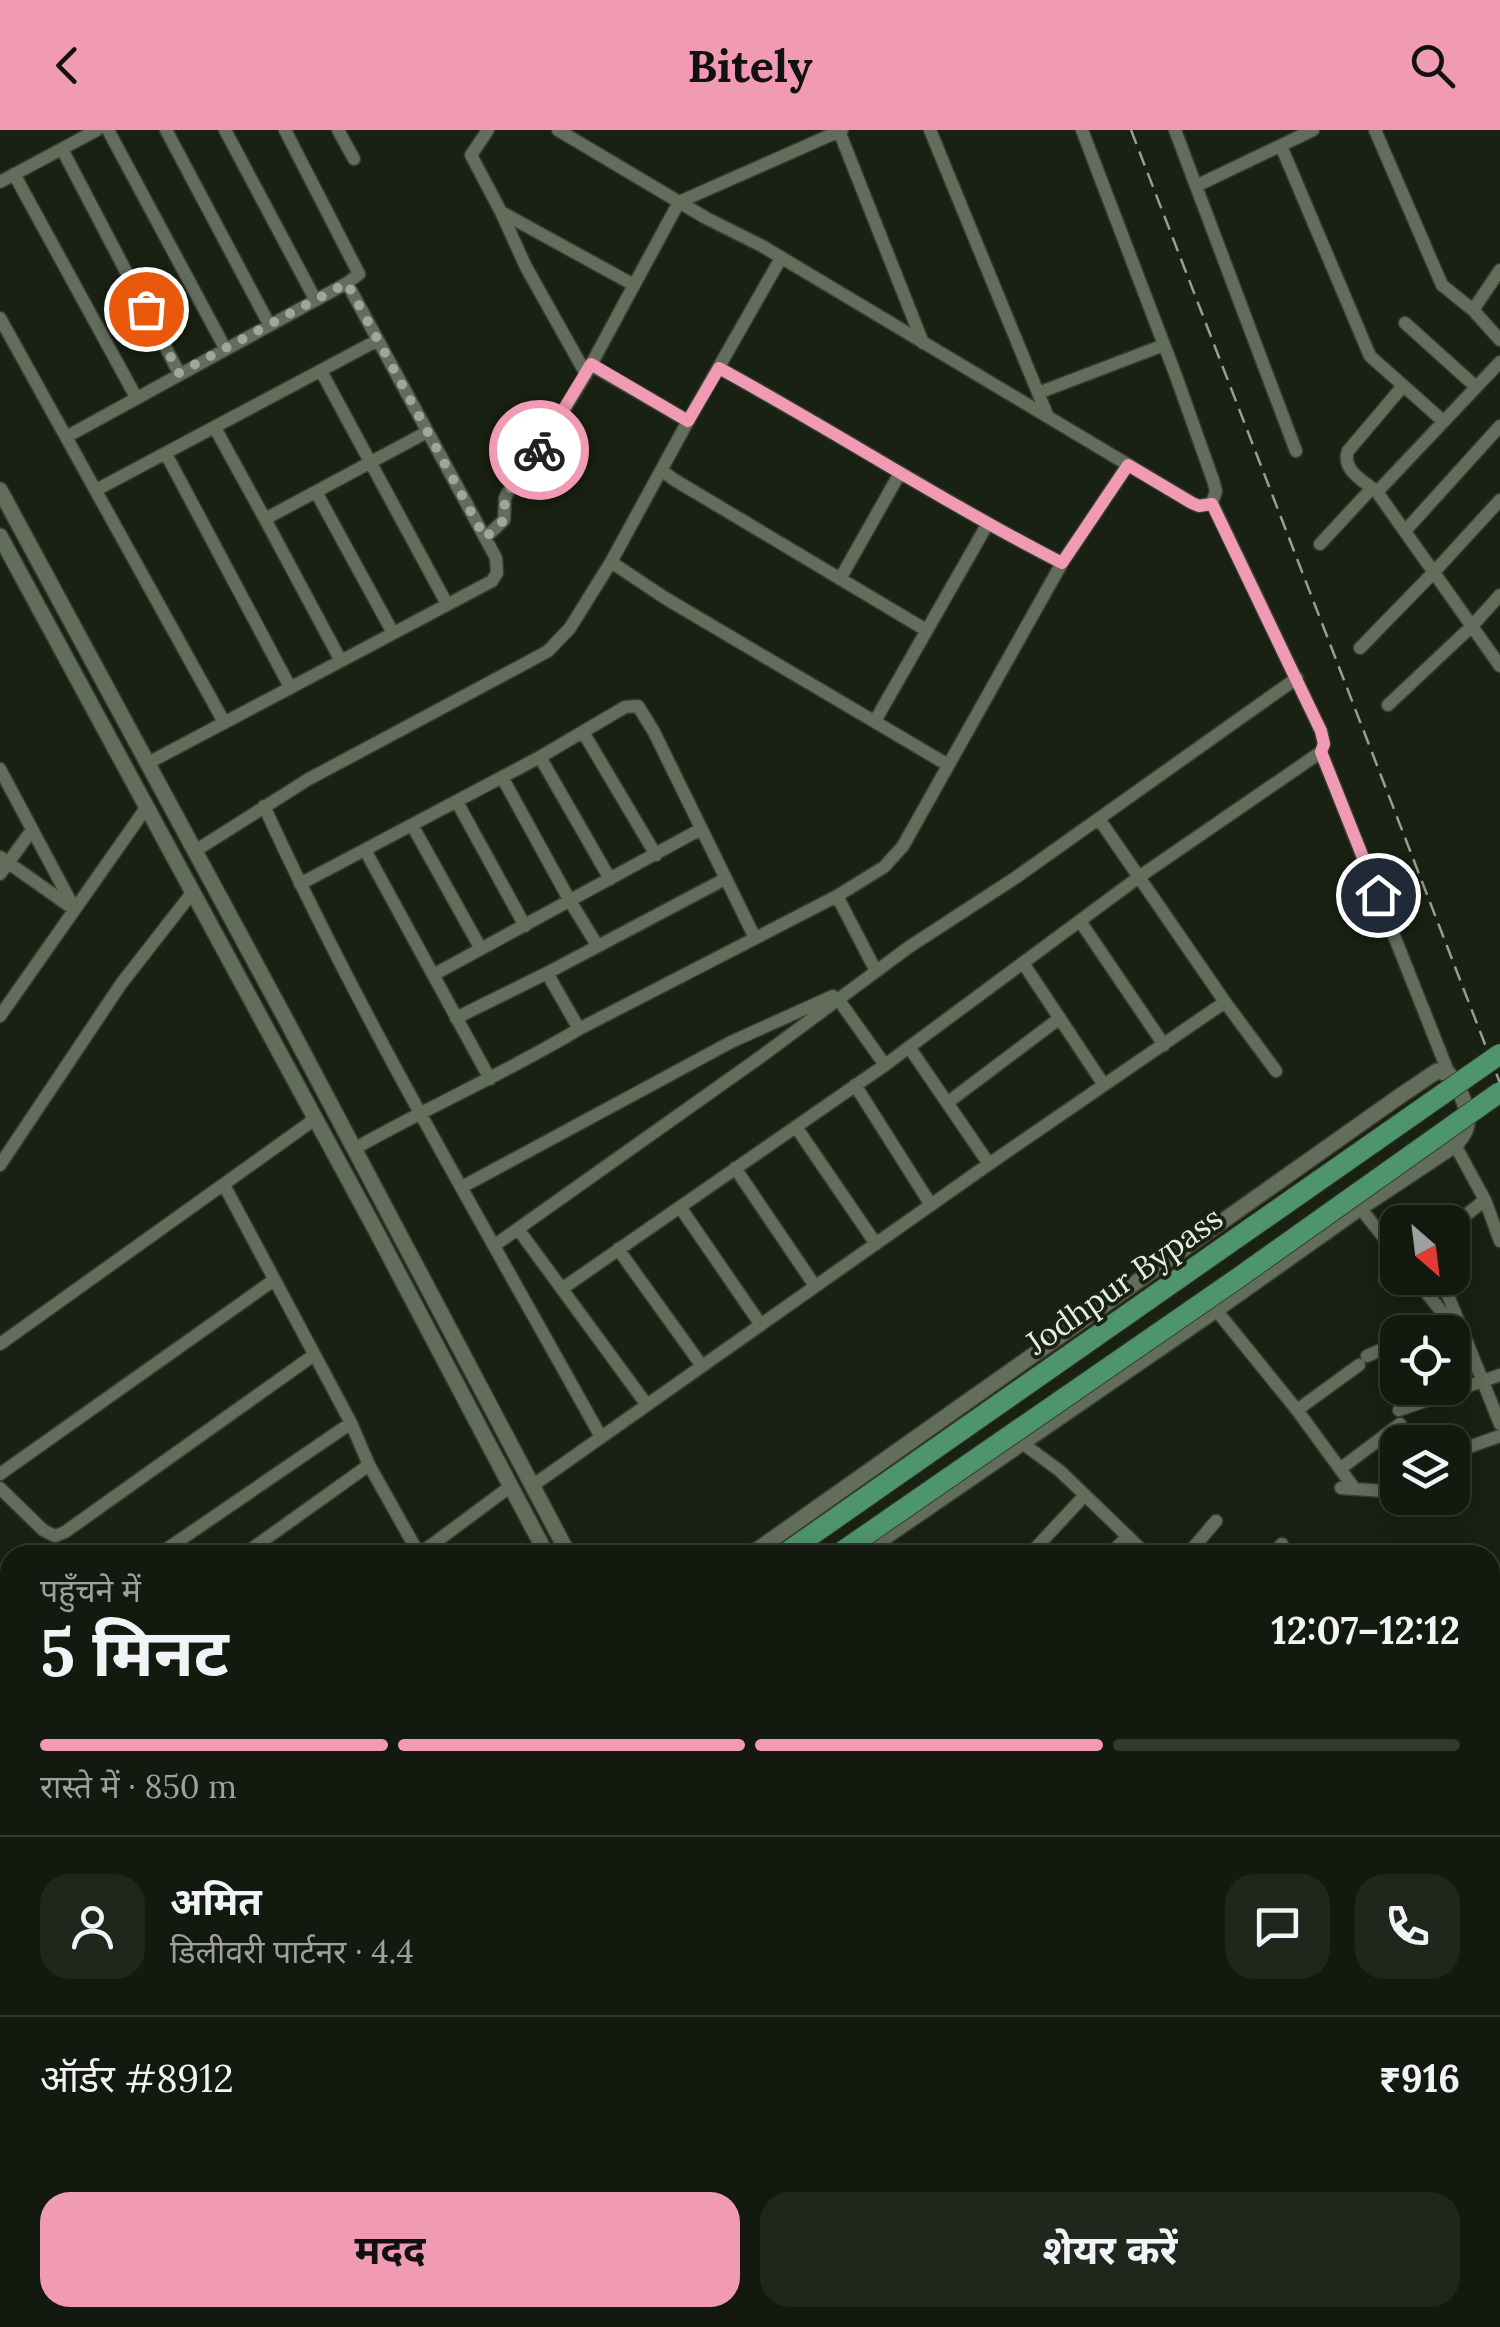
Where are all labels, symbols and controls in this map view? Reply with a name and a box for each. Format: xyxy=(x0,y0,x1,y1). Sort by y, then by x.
text: Bitely xyxy=(687,37,813,94)
icon: back xyxy=(40,38,95,93)
icon: search xyxy=(1405,38,1460,93)
pin xyxy=(104,267,189,352)
icon: bag xyxy=(119,282,174,337)
courier xyxy=(489,400,589,500)
icon: bike xyxy=(512,423,567,478)
pin xyxy=(1336,853,1421,938)
icon: home xyxy=(1351,868,1406,923)
street label: Jodhpur Bypass xyxy=(1017,1197,1230,1364)
north arrow xyxy=(1380,1205,1470,1295)
map controls xyxy=(1380,1205,1470,1515)
button: locate xyxy=(1380,1315,1470,1405)
button: layers xyxy=(1380,1425,1470,1515)
text: पहुँचने में xyxy=(40,1570,141,1611)
text: 12:07–12:12 xyxy=(1271,1606,1460,1654)
text: 5 मिनट xyxy=(40,1611,229,1694)
text: रास्ते में · 850 m xyxy=(40,1766,237,1807)
button: person xyxy=(40,1874,145,1979)
button: chat xyxy=(1225,1874,1330,1979)
button: phone xyxy=(1355,1874,1460,1979)
text: अमित xyxy=(170,1877,262,1925)
text: डिलीवरी पार्टनर · 4.4 xyxy=(170,1931,414,1972)
text: ऑर्डर #8912 xyxy=(40,2054,234,2102)
text: ₹916 xyxy=(1379,2054,1460,2102)
button: मदद xyxy=(40,2192,740,2307)
button: शेयर करें xyxy=(760,2192,1460,2307)

